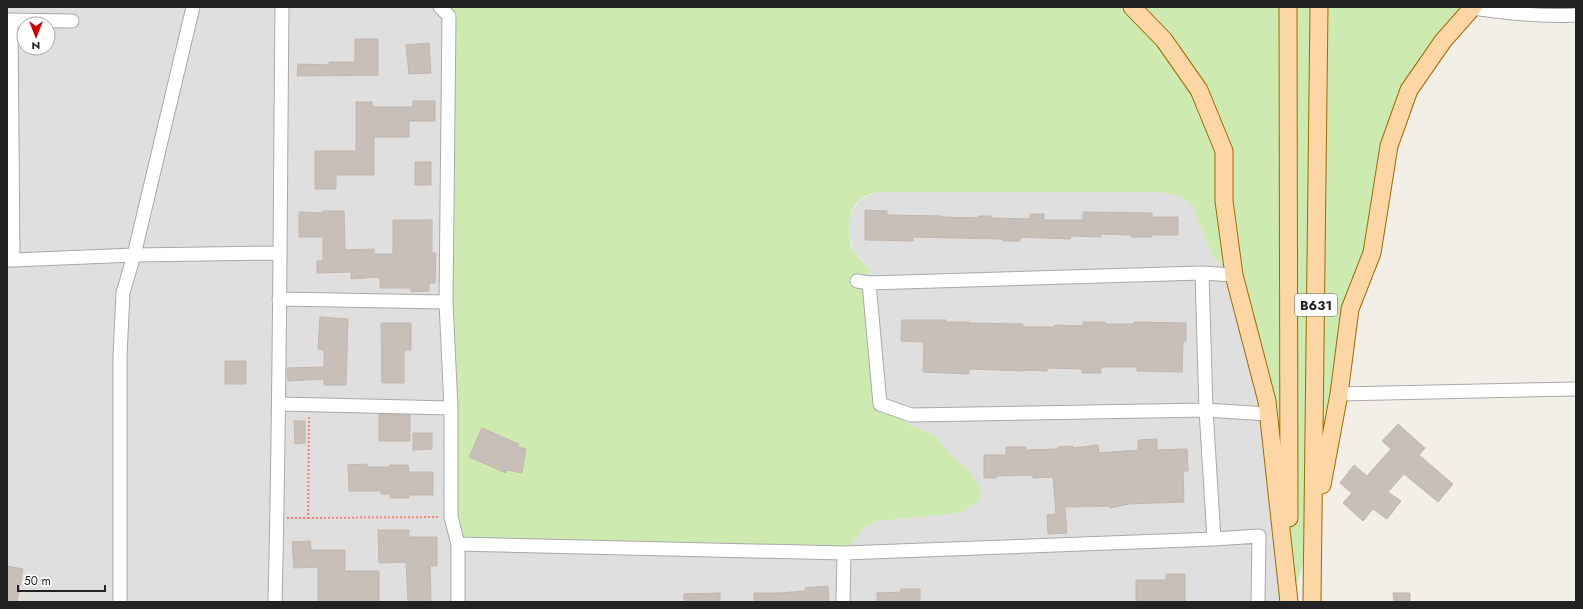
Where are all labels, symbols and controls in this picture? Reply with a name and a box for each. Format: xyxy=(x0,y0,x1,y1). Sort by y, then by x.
north arrow xyxy=(16,16,56,56)
text: N xyxy=(32,38,40,54)
road number: B631 xyxy=(1295,294,1337,316)
scale bar xyxy=(18,567,105,593)
text: 50 m xyxy=(24,572,51,590)

